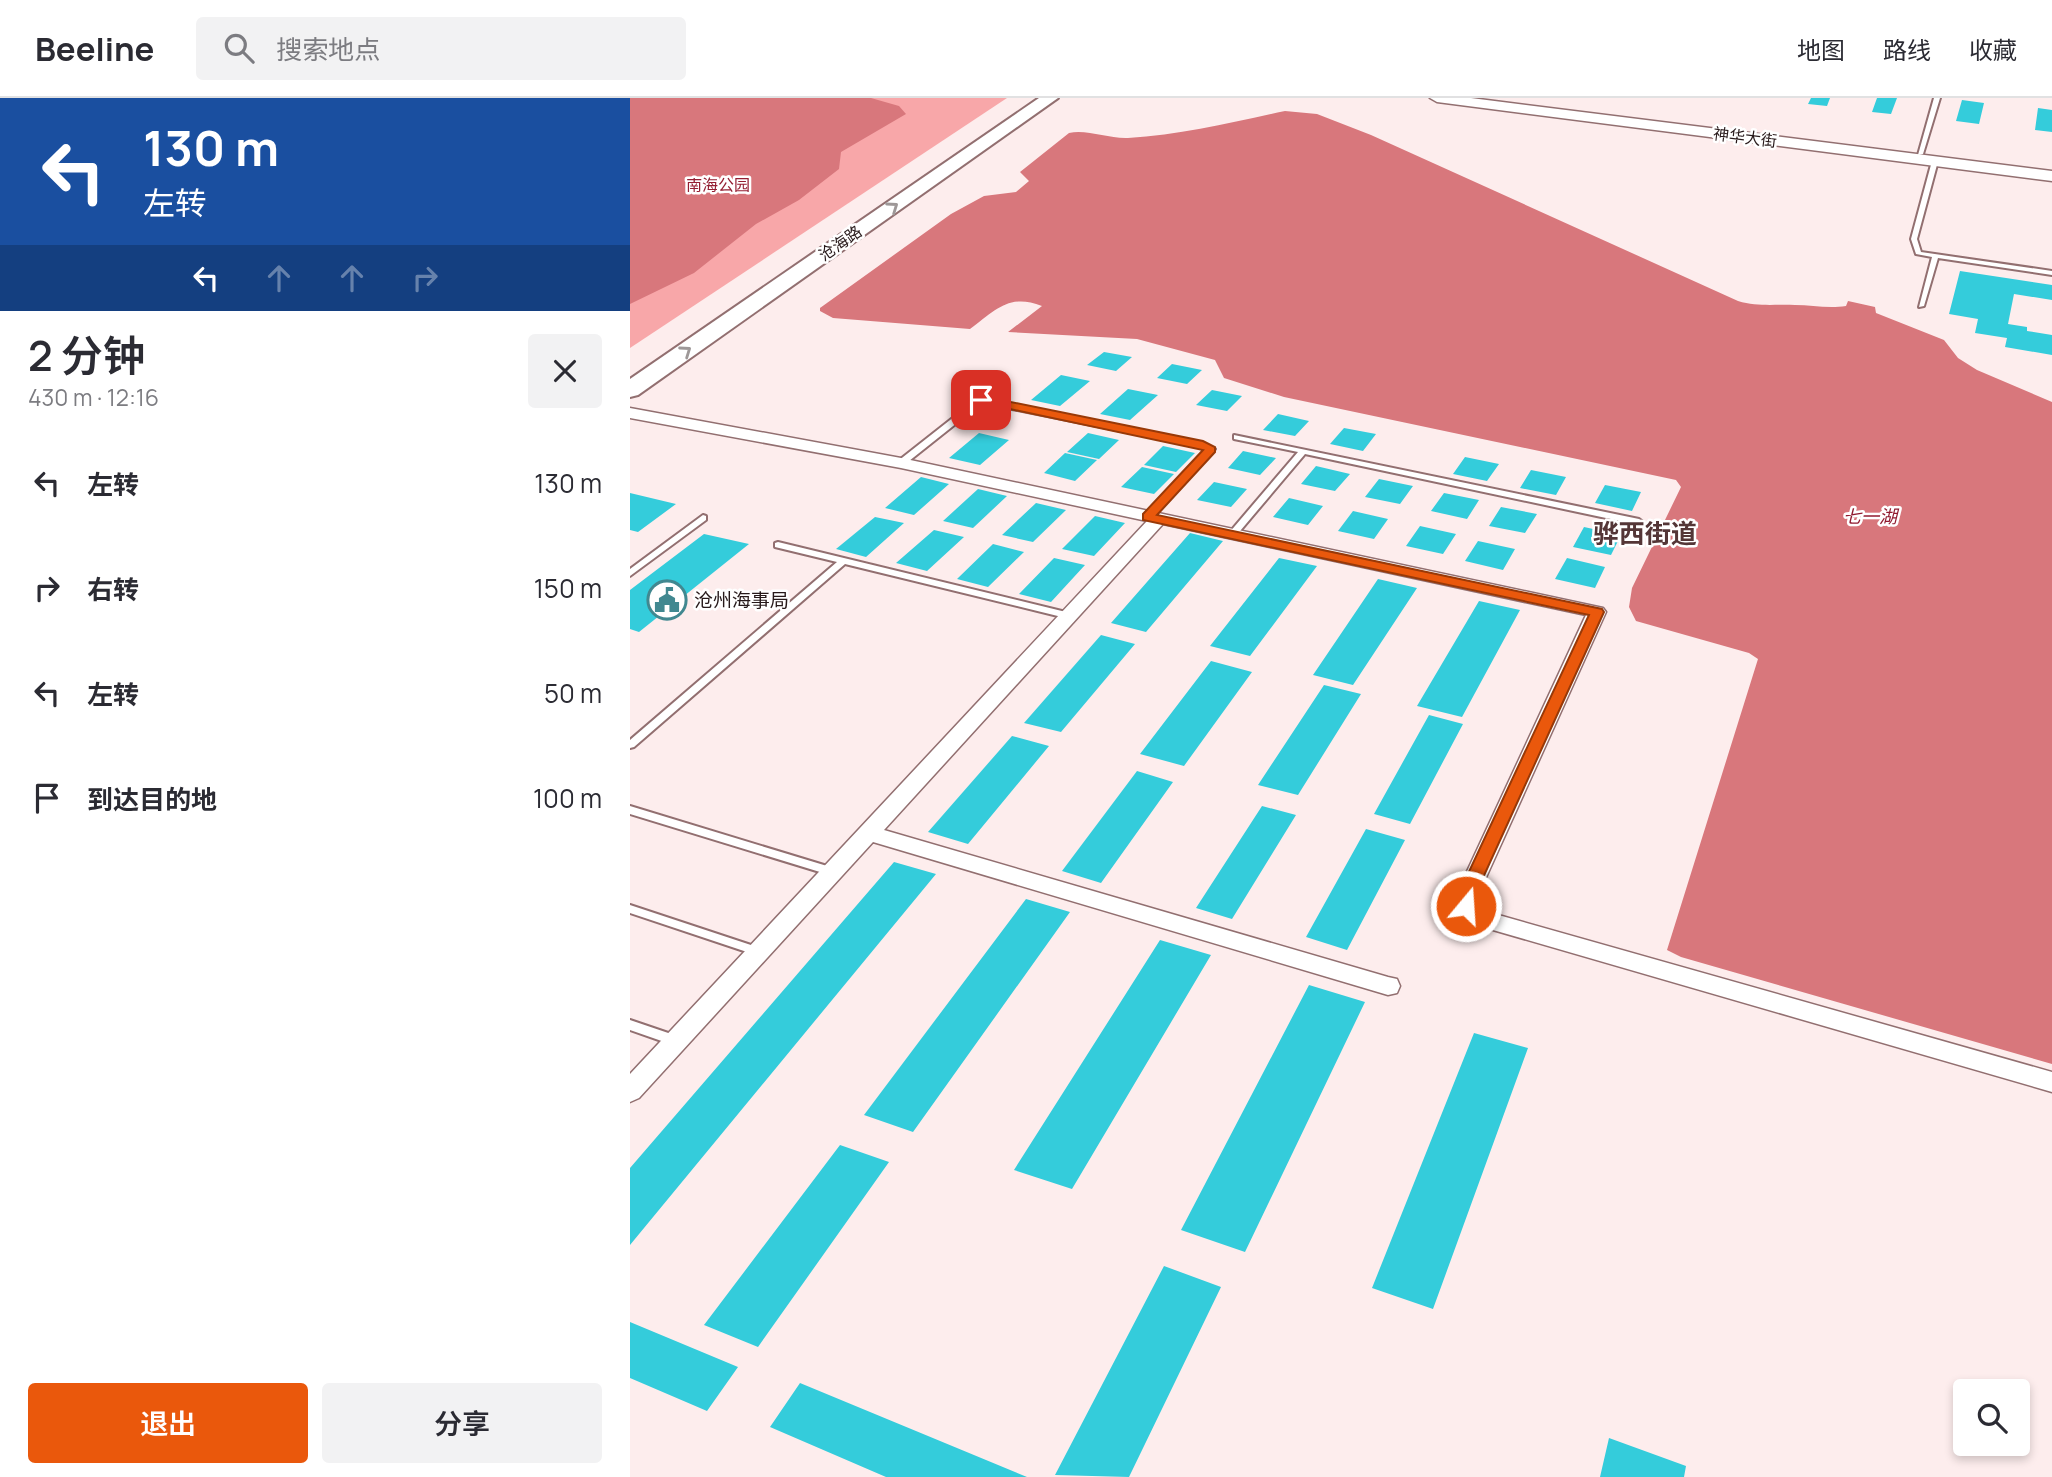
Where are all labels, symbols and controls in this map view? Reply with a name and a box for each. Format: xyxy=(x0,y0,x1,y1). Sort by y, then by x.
search box xyxy=(196,17,686,80)
text: Beeline xyxy=(35,26,154,71)
icon: search xyxy=(220,29,258,67)
text: 搜索地点 xyxy=(276,31,380,67)
text: 地图 xyxy=(1797,33,1845,66)
text: 路线 xyxy=(1883,33,1931,66)
text: 收藏 xyxy=(1969,33,2017,66)
text: 130 m xyxy=(143,114,279,181)
street label: 神华大街 xyxy=(1712,122,1778,152)
icon: left xyxy=(28,126,119,217)
park label: 南海公园 xyxy=(686,174,750,196)
text: 左转 xyxy=(143,181,207,225)
one-way arrow xyxy=(885,203,898,215)
street label: 沧海路 xyxy=(814,220,866,266)
icon: left xyxy=(187,259,225,297)
icon: ahead xyxy=(260,259,298,297)
icon: ahead xyxy=(333,259,371,297)
icon: right xyxy=(406,259,444,297)
text: 2 分钟 xyxy=(28,326,145,384)
button: close xyxy=(528,334,602,408)
one-way arrow xyxy=(678,347,691,359)
pin xyxy=(951,370,1011,430)
text: 430 m · 12:16 xyxy=(28,381,159,413)
icon: arrive xyxy=(962,381,1000,419)
icon: left xyxy=(28,464,66,502)
text: 130 m xyxy=(534,465,602,501)
text: 左转 xyxy=(87,466,139,502)
water label: 七一湖 xyxy=(1843,504,1900,528)
district label: 骅西街道 xyxy=(1593,515,1697,551)
icon: right xyxy=(28,569,66,607)
text: 150 m xyxy=(534,570,602,606)
text: 右转 xyxy=(87,571,139,607)
public building icon: 沧州海事局 xyxy=(646,579,688,621)
place label: 沧州海事局 xyxy=(694,587,789,613)
icon: left xyxy=(28,674,66,712)
text: 50 m xyxy=(544,675,602,711)
text: 左转 xyxy=(87,676,139,712)
icon: arrive xyxy=(28,779,66,817)
text: 100 m xyxy=(533,780,602,816)
text: 到达目的地 xyxy=(87,781,217,817)
position arrow xyxy=(1429,869,1503,943)
map controls xyxy=(1953,1379,2030,1456)
button: search xyxy=(1953,1379,2030,1456)
button: 退出 xyxy=(28,1383,308,1463)
button: 分享 xyxy=(322,1383,602,1463)

